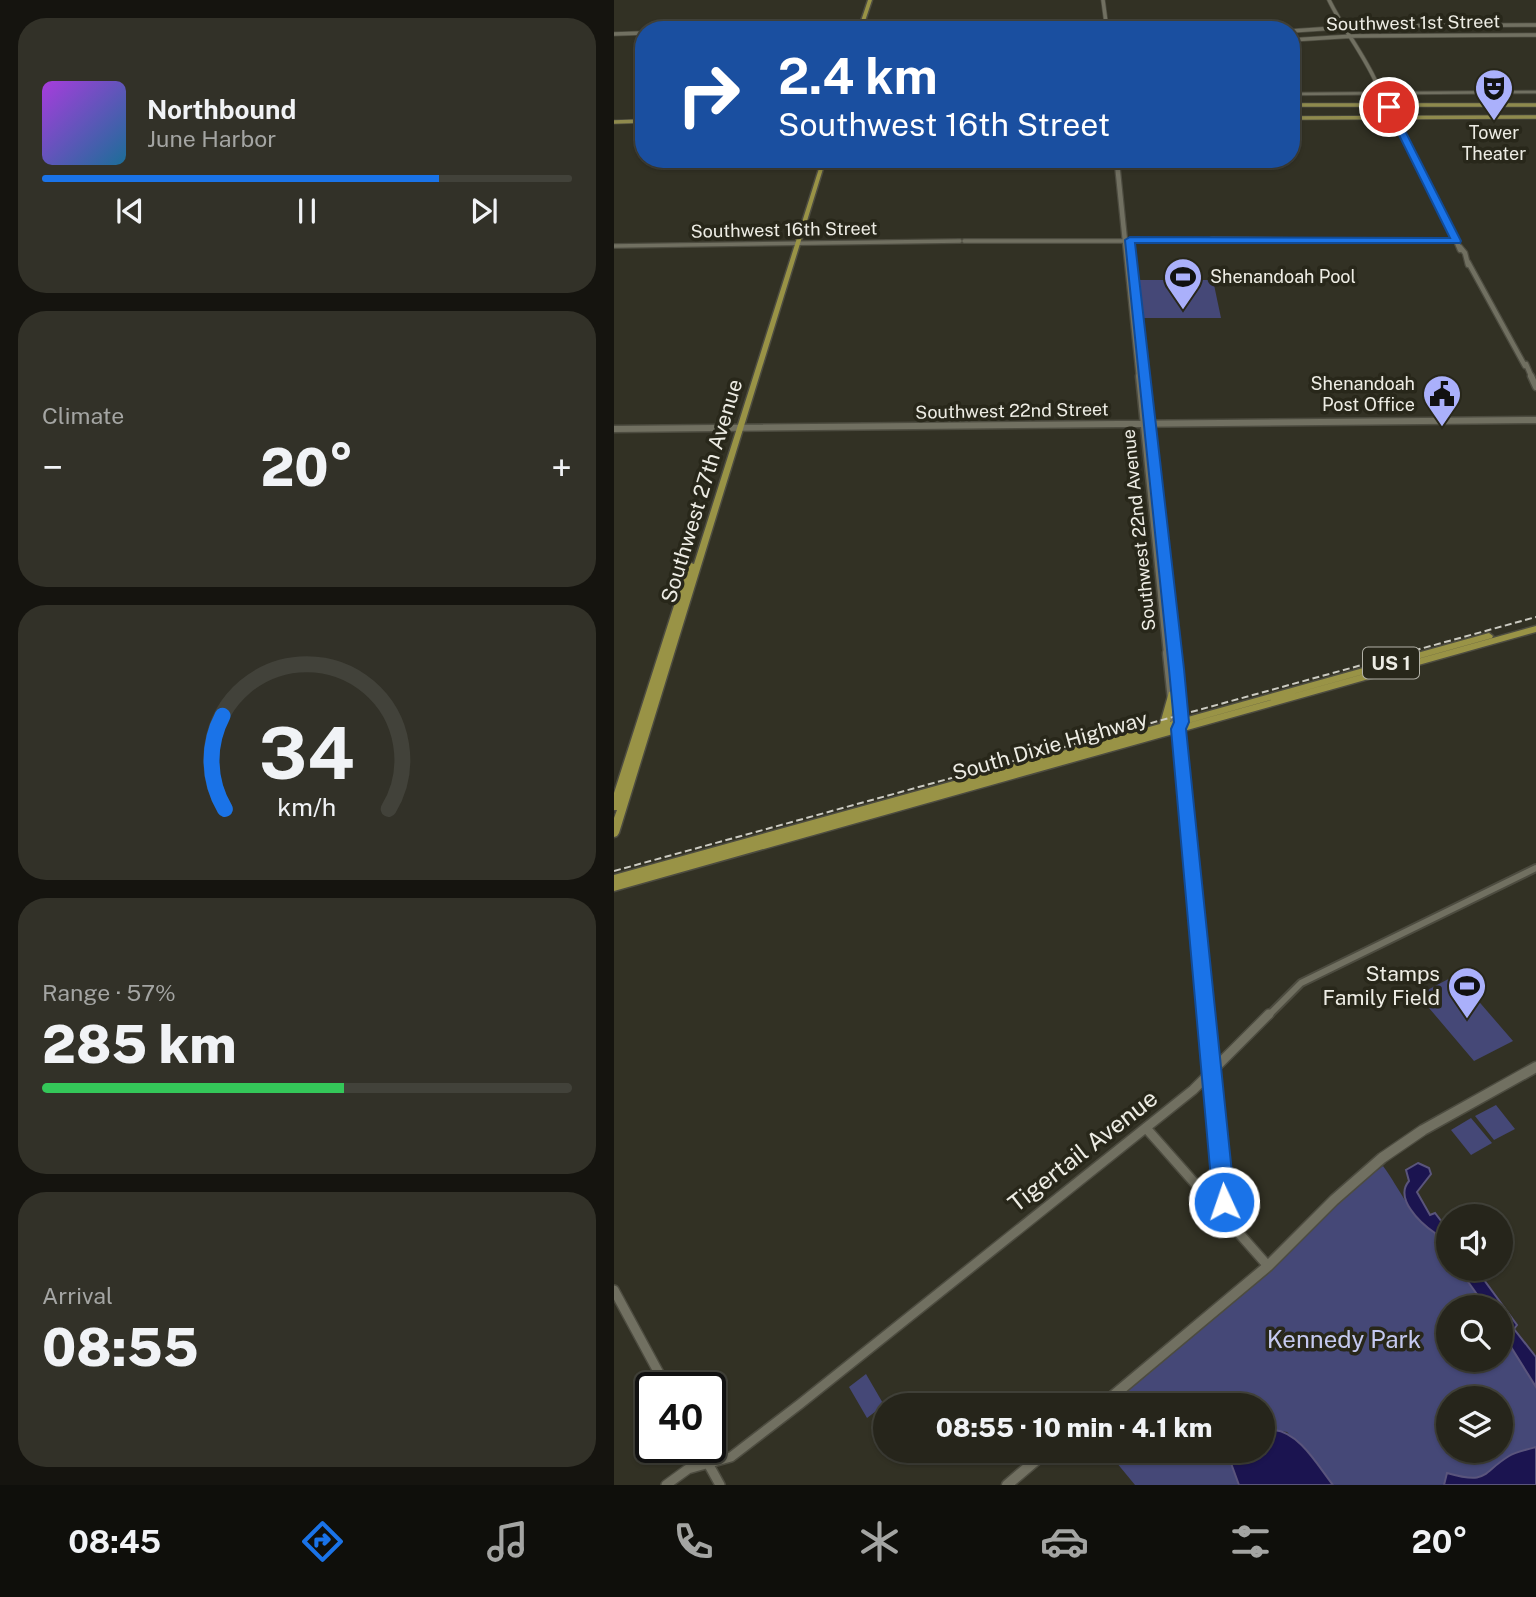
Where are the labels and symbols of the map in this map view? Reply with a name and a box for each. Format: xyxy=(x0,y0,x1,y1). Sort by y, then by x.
street label: Southwest 1st Street xyxy=(1326,10,1500,35)
theatre icon: Tower Theater xyxy=(1473,67,1515,122)
pin xyxy=(1359,77,1419,137)
place label: Tower Theater xyxy=(1462,122,1526,164)
street label: Southwest 16th Street xyxy=(690,217,878,242)
sports icon: Shenandoah Pool xyxy=(1162,256,1204,311)
place label: Shenandoah Pool xyxy=(1210,266,1356,287)
place label: Shenandoah Post Office xyxy=(1311,373,1415,415)
public building icon: Shenandoah Post Office xyxy=(1421,373,1463,428)
street label: Southwest 27th Avenue xyxy=(656,376,747,606)
street label: Southwest 22nd Street xyxy=(915,398,1109,423)
street label: Southwest 22nd Avenue xyxy=(1117,428,1160,632)
road number: US 1 xyxy=(1363,648,1419,678)
street label: South Dixie Highway xyxy=(949,706,1150,785)
place label: Stamps Family Field xyxy=(1322,961,1440,1010)
sports icon: Stamps Family Field xyxy=(1446,965,1488,1020)
street label: Tigertail Avenue xyxy=(1002,1083,1163,1217)
position arrow xyxy=(1187,1165,1261,1239)
park label: Kennedy Park xyxy=(1267,1325,1421,1353)
speed limit sign: 40 xyxy=(635,1372,726,1463)

